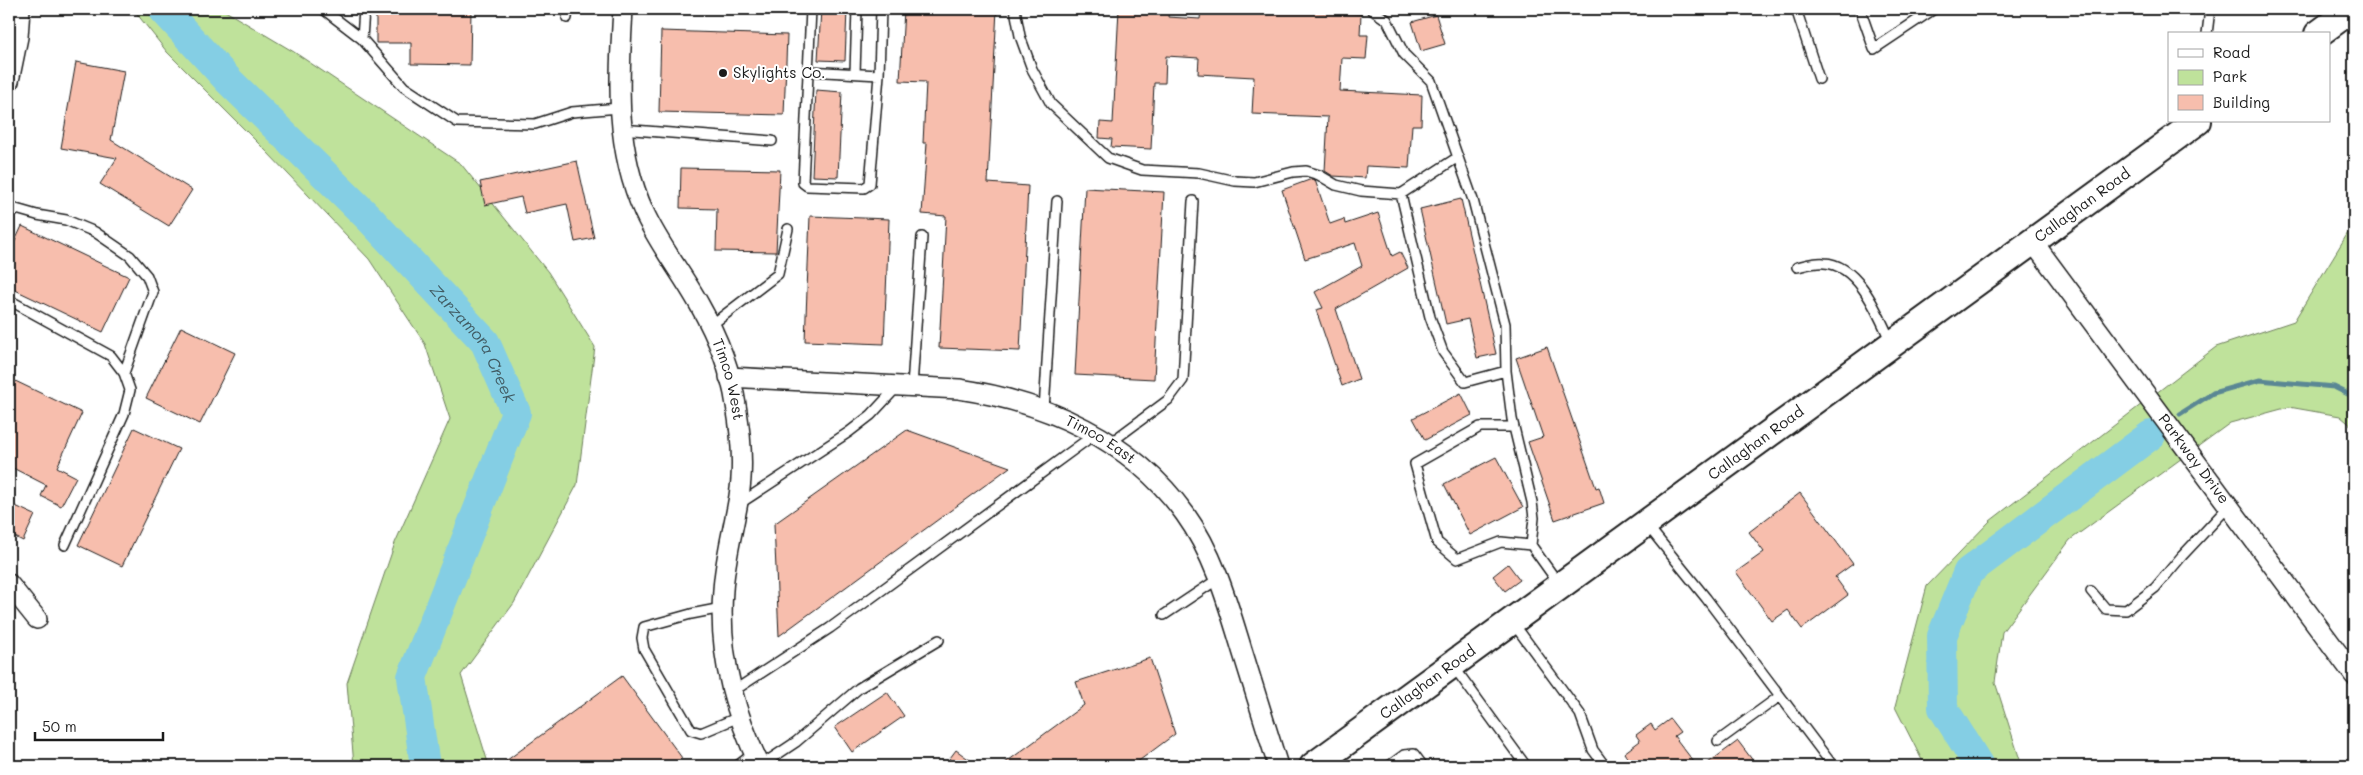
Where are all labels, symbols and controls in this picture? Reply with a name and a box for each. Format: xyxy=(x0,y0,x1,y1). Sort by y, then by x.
legend xyxy=(2168,32,2330,122)
text: Road xyxy=(2213,42,2250,62)
place label: Skylights Co. xyxy=(733,62,826,82)
text: Park xyxy=(2213,66,2247,86)
marker: Skylights Co. xyxy=(717,67,729,79)
text: Building xyxy=(2213,92,2270,112)
street label: Callaghan Road xyxy=(2030,163,2134,246)
water label: Zarzamora Creek xyxy=(426,279,521,406)
street label: Timco West xyxy=(708,335,749,421)
street label: Callaghan Road xyxy=(1703,401,1807,484)
street label: Parkway Drive xyxy=(2155,409,2235,507)
street label: Timco East xyxy=(1063,410,1141,468)
street label: Callaghan Road xyxy=(1375,640,1479,723)
scale bar xyxy=(35,710,162,742)
text: 50 m xyxy=(42,716,77,736)

